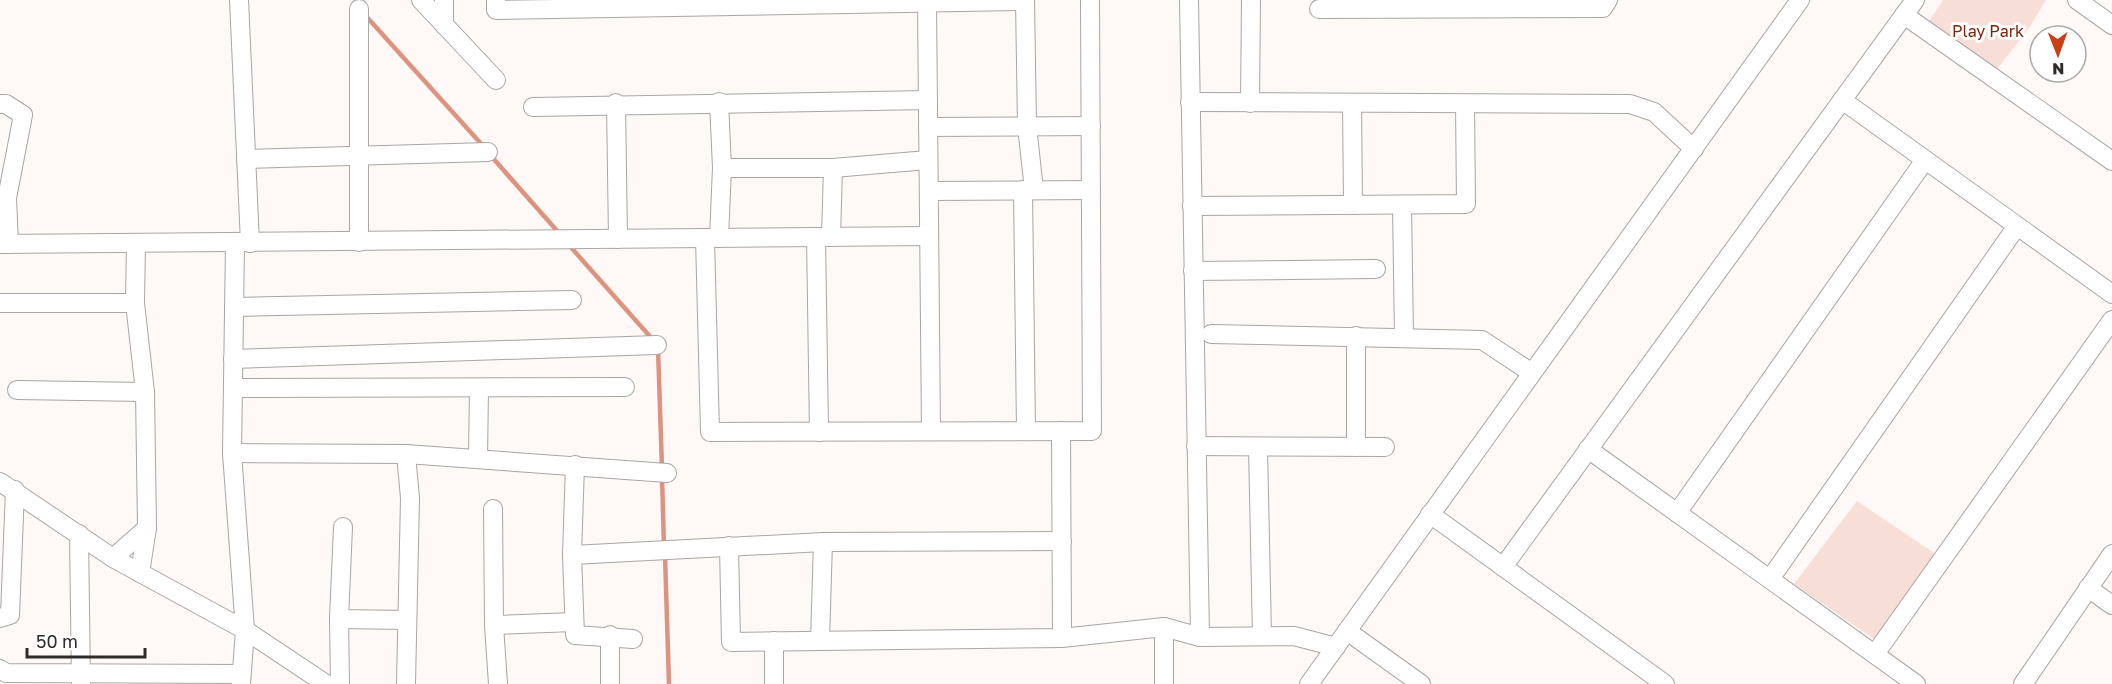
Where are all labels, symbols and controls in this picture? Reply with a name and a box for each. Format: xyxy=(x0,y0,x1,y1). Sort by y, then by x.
park label: Play Park xyxy=(1952,21,2024,41)
north arrow xyxy=(2028,24,2088,84)
text: N xyxy=(2052,59,2065,79)
scale bar xyxy=(27,621,146,659)
text: 50 m xyxy=(36,630,78,652)

